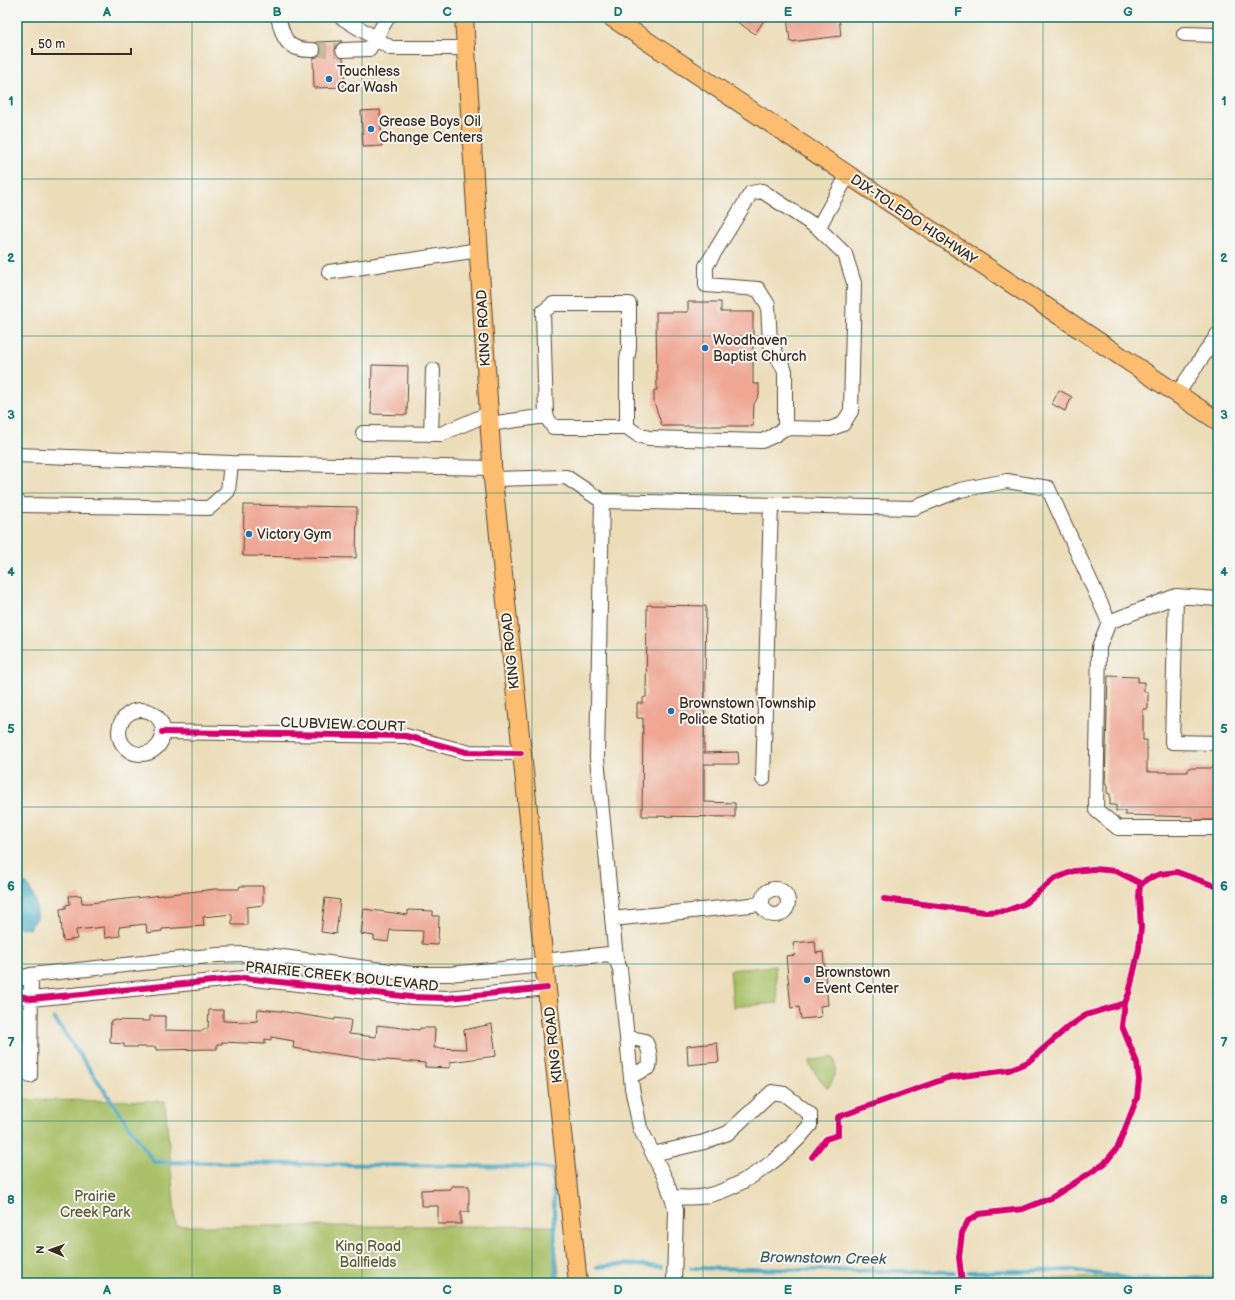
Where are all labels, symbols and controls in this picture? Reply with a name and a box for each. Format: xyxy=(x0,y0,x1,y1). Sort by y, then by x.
text: A xyxy=(102,4,111,20)
text: B xyxy=(272,4,282,20)
text: C xyxy=(442,4,452,20)
text: D xyxy=(613,4,623,20)
text: E xyxy=(784,4,793,20)
text: F xyxy=(954,4,962,20)
text: G xyxy=(1123,4,1133,20)
scale bar xyxy=(32,30,131,56)
text: 50 m xyxy=(38,37,65,52)
place label: Touchless Car Wash xyxy=(337,63,400,96)
marker: Touchless Car Wash xyxy=(324,74,334,84)
text: 1 xyxy=(8,93,14,109)
text: 1 xyxy=(1221,93,1227,109)
place label: Grease Boys Oil Change Centers xyxy=(379,113,483,146)
marker: Grease Boys Oil Change Centers xyxy=(366,124,376,134)
street label: DIX-TOLEDO HIGHWAY xyxy=(847,171,981,269)
text: 2 xyxy=(7,250,15,266)
text: 2 xyxy=(1220,250,1228,266)
street label: KING ROAD xyxy=(473,289,494,367)
place label: Woodhaven Baptist Church xyxy=(713,332,807,365)
marker: Woodhaven Baptist Church xyxy=(700,343,710,353)
text: 3 xyxy=(7,407,15,423)
text: 3 xyxy=(1220,407,1228,423)
place label: Victory Gym xyxy=(257,526,332,543)
marker: Victory Gym xyxy=(244,529,254,539)
text: 4 xyxy=(7,564,15,580)
text: 4 xyxy=(1220,564,1228,580)
street label: KING ROAD xyxy=(498,612,523,690)
place label: Brownstown Township Police Station xyxy=(679,695,816,728)
marker: Brownstown Township Police Station xyxy=(666,706,676,716)
street label: CLUBVIEW COURT xyxy=(280,714,406,735)
text: 5 xyxy=(7,721,15,737)
text: 5 xyxy=(1220,721,1228,737)
text: 6 xyxy=(7,878,15,894)
text: 6 xyxy=(1220,878,1228,894)
street label: PRAIRIE CREEK BOULEVARD xyxy=(245,958,439,995)
place label: Brownstown Event Center xyxy=(815,964,899,997)
marker: Brownstown Event Center xyxy=(802,975,812,985)
street label: KING ROAD xyxy=(541,1006,566,1084)
text: 7 xyxy=(7,1035,15,1051)
text: 7 xyxy=(1220,1035,1228,1051)
park label: Prairie Creek Park xyxy=(60,1188,130,1221)
text: 8 xyxy=(7,1192,15,1208)
text: 8 xyxy=(1220,1192,1228,1208)
north arrow xyxy=(30,1230,70,1270)
park label: King Road Ballfields xyxy=(335,1238,401,1271)
text: N xyxy=(34,1245,47,1254)
water label: Brownstown Creek xyxy=(760,1248,887,1269)
text: A xyxy=(102,1282,111,1298)
text: B xyxy=(272,1282,282,1298)
text: C xyxy=(442,1282,452,1298)
text: D xyxy=(613,1282,623,1298)
text: E xyxy=(784,1282,793,1298)
text: F xyxy=(954,1282,962,1298)
text: G xyxy=(1123,1282,1133,1298)

